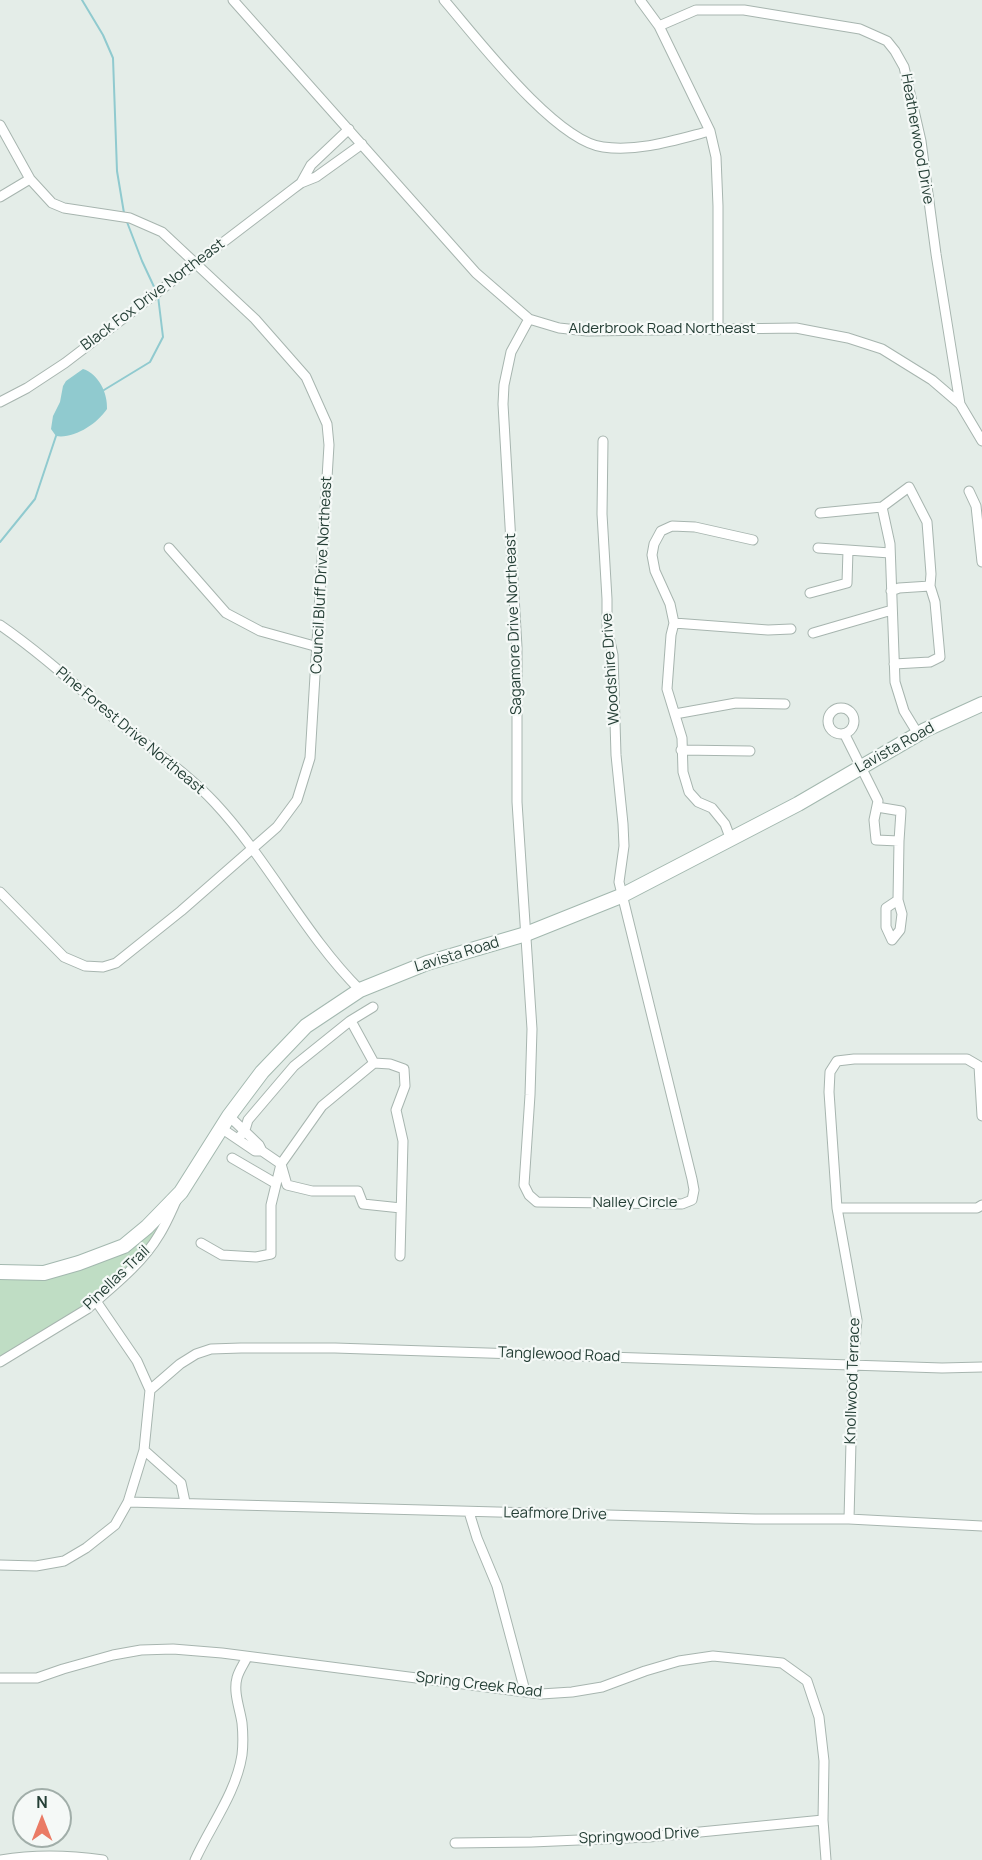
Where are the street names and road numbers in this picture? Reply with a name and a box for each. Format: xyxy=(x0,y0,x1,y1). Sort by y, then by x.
street label: Heatherwood Drive xyxy=(897,72,937,206)
street label: Black Fox Drive Northeast xyxy=(78,235,228,355)
street label: Alderbrook Road Northeast xyxy=(568,320,756,338)
street label: Council Bluff Drive Northeast xyxy=(308,475,336,675)
street label: Sagamore Drive Northeast xyxy=(502,533,526,715)
street label: Woodshire Drive xyxy=(598,612,624,726)
street label: Pine Forest Drive Northeast xyxy=(52,663,208,799)
street label: Lavista Road xyxy=(852,719,938,777)
street label: Lavista Road xyxy=(412,934,502,976)
street label: Nalley Circle xyxy=(593,1194,677,1212)
street label: Pinellas Trail xyxy=(80,1242,154,1314)
street label: Knollwood Terrace xyxy=(842,1317,864,1445)
street label: Tanglewood Road xyxy=(498,1344,620,1366)
street label: Leafmore Drive xyxy=(503,1504,607,1524)
street label: Spring Creek Road xyxy=(415,1668,543,1702)
street label: Springwood Drive xyxy=(578,1824,700,1848)

